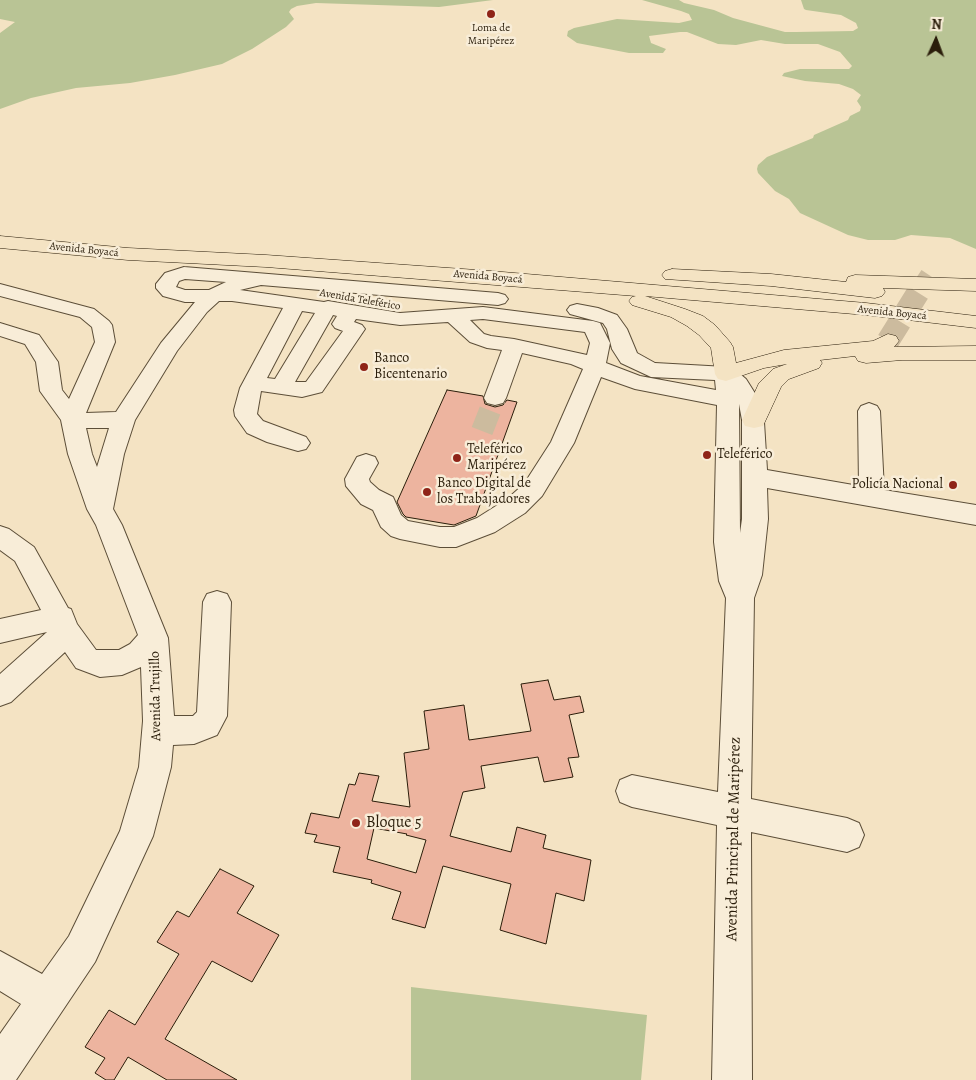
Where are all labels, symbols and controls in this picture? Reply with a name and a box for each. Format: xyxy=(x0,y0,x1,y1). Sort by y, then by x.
marker: Loma de Maripérez xyxy=(485,8,497,20)
north arrow xyxy=(911,15,961,65)
text: N xyxy=(931,15,942,34)
place label: Loma de Maripérez xyxy=(468,21,514,47)
street label: Avenida Boyacá xyxy=(49,240,119,260)
street label: Avenida Boyacá xyxy=(453,267,523,287)
street label: Avenida Teleférico xyxy=(319,286,401,314)
street label: Avenida Boyacá xyxy=(857,303,927,323)
place label: Banco Bicentenario xyxy=(374,351,447,384)
marker: Banco Bicentenario xyxy=(358,361,370,373)
place label: Teleférico Maripérez xyxy=(467,442,526,474)
place label: Teleférico xyxy=(717,447,772,463)
marker: Teleférico xyxy=(701,449,713,461)
marker: Teleférico Maripérez xyxy=(451,452,463,464)
place label: Banco Digital de los Trabajadores xyxy=(437,476,531,508)
place label: Policía Nacional xyxy=(852,477,943,493)
marker: Policía Nacional xyxy=(947,479,959,491)
marker: Banco Digital de los Trabajadores xyxy=(421,486,433,498)
street label: Avenida Trujillo xyxy=(147,651,165,741)
street label: Avenida Principal de Maripérez xyxy=(723,737,745,941)
place label: Bloque 5 xyxy=(366,813,422,833)
marker: Bloque 5 xyxy=(350,817,362,829)

